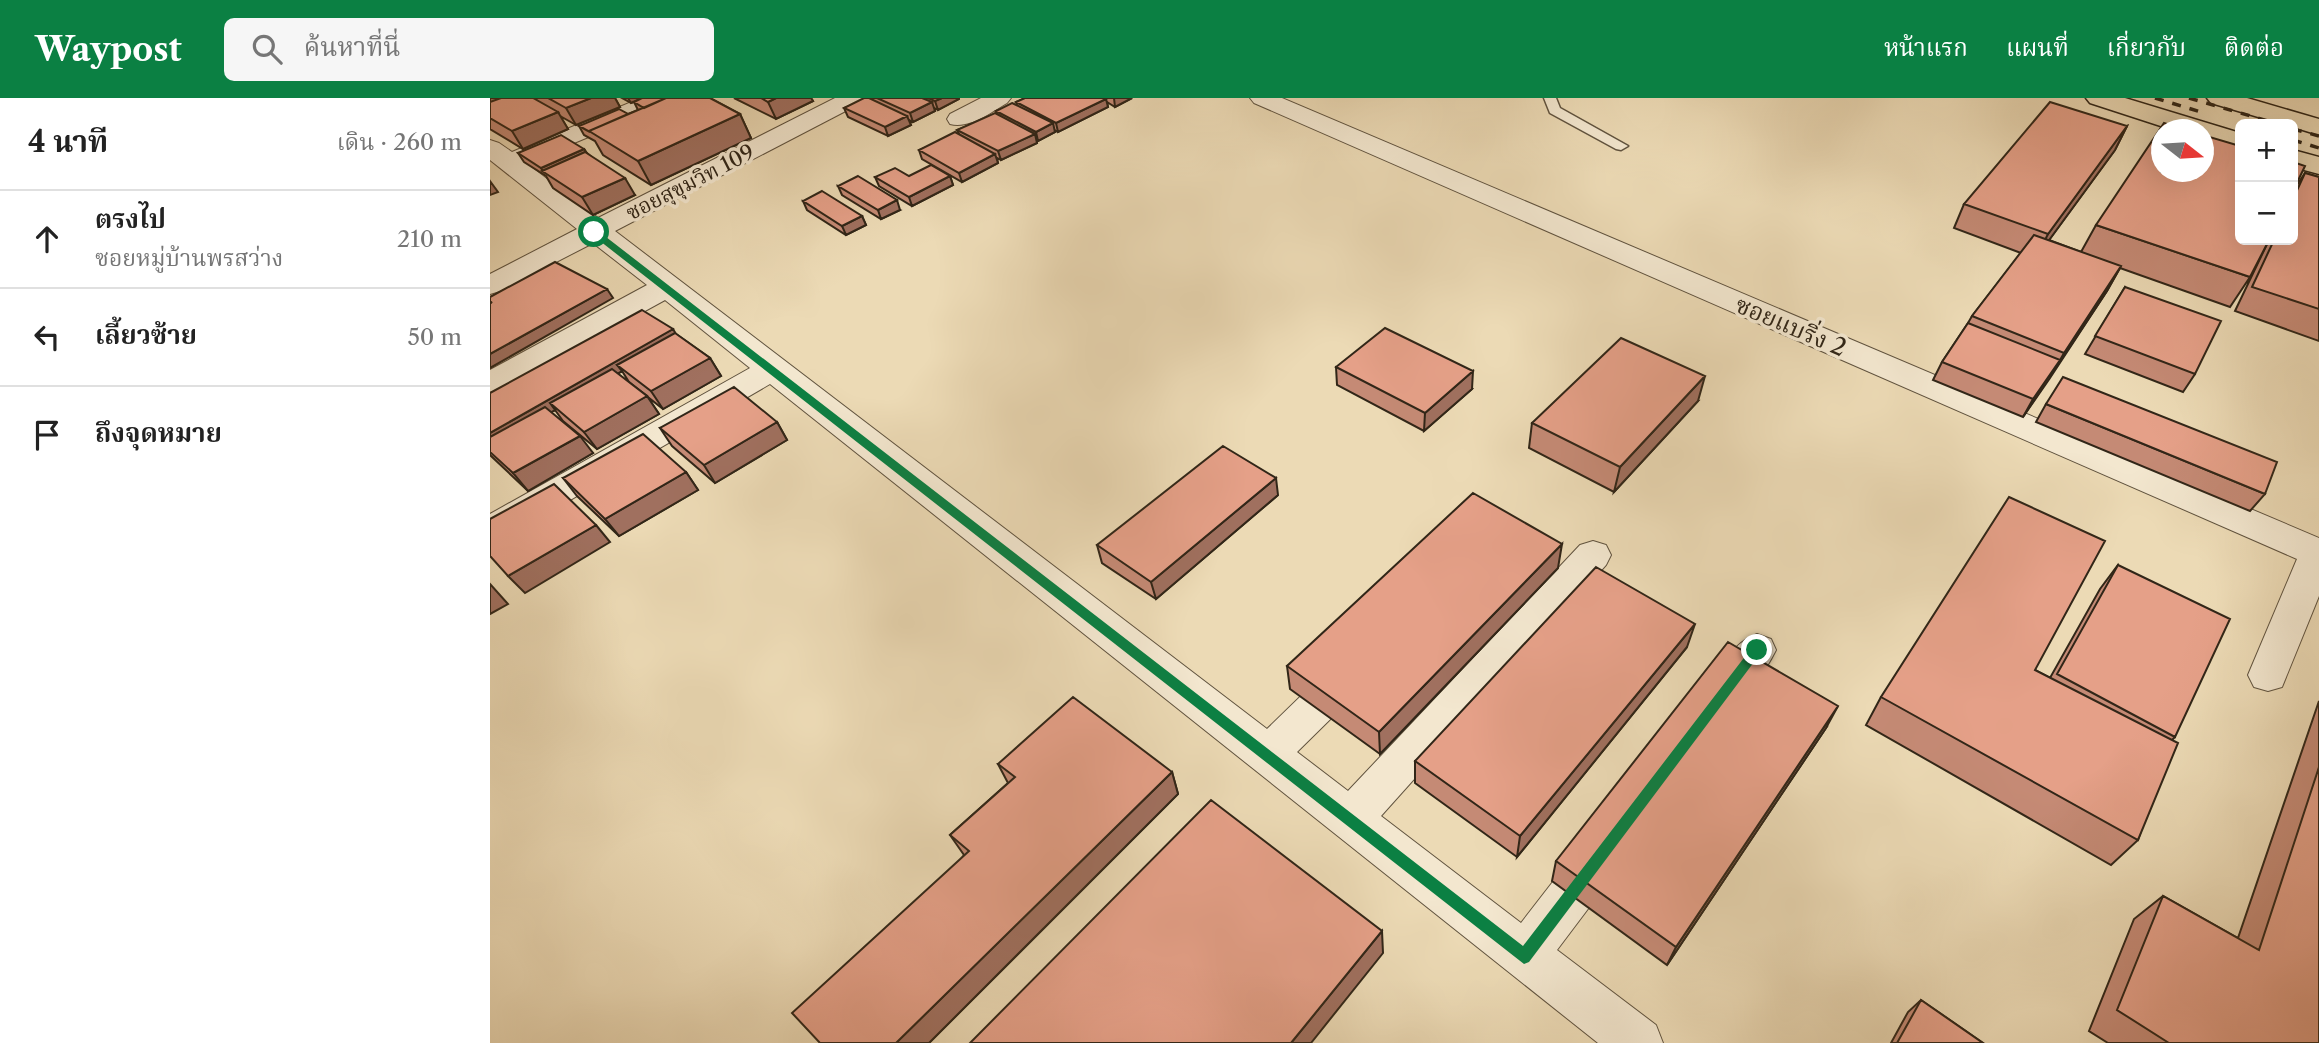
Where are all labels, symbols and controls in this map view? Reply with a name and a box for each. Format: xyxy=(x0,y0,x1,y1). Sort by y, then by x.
search box xyxy=(224,18,714,81)
text: Waypost xyxy=(35,29,182,70)
icon: search xyxy=(248,30,286,68)
text: ค้นหาที่นี่ xyxy=(304,31,401,63)
text: หน้าแรก xyxy=(1884,33,1968,62)
text: แผนที่ xyxy=(2006,33,2069,62)
text: เกี่ยวกับ xyxy=(2107,33,2186,62)
text: ติดต่อ xyxy=(2224,33,2284,62)
north arrow xyxy=(2151,119,2214,182)
map controls xyxy=(2235,119,2298,245)
button: + xyxy=(2235,119,2298,182)
text: 4 นาที xyxy=(28,123,108,160)
text: เดิน · 260 m xyxy=(337,128,462,156)
street label: ซอยสุขุมวิท 109 xyxy=(622,139,759,227)
button: − xyxy=(2235,182,2298,245)
text: ตรงไป xyxy=(95,203,166,235)
route start xyxy=(578,216,609,247)
icon: ahead xyxy=(28,220,66,258)
text: 210 m xyxy=(397,225,462,253)
text: ซอยหมู่บ้านพรสว่าง xyxy=(95,244,283,272)
street label: ซอยแบริ่ง 2 xyxy=(1731,287,1852,362)
icon: left xyxy=(28,318,66,356)
text: เลี้ยวซ้าย xyxy=(95,319,197,351)
text: 50 m xyxy=(407,323,462,351)
icon: arrive xyxy=(28,416,66,454)
text: ถึงจุดหมาย xyxy=(95,417,222,449)
route end xyxy=(1741,634,1772,665)

